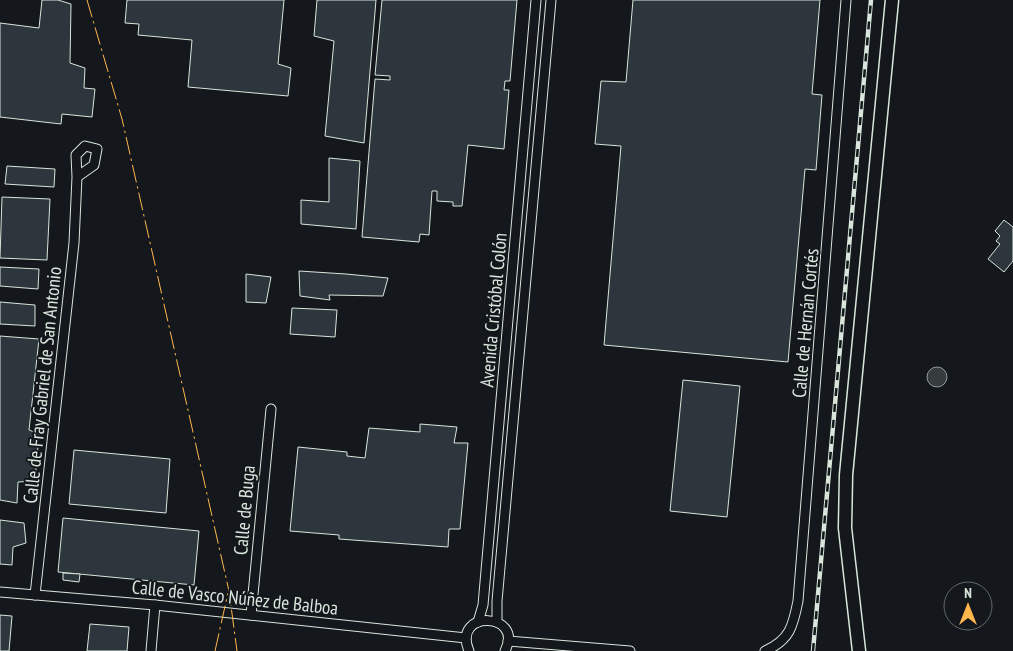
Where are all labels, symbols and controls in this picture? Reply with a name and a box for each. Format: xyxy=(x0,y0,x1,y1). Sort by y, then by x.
street label: Avenida Cristóbal Colón xyxy=(474,232,512,388)
street label: Calle de Hernán Cortés xyxy=(787,247,823,399)
street label: Calle de Fray Gabriel de San Antonio xyxy=(18,265,66,505)
street label: Calle de Buga xyxy=(228,464,260,556)
street label: Calle de Vasco Núñez de Balboa xyxy=(131,574,339,620)
north arrow xyxy=(943,581,993,631)
text: N xyxy=(964,584,972,602)

